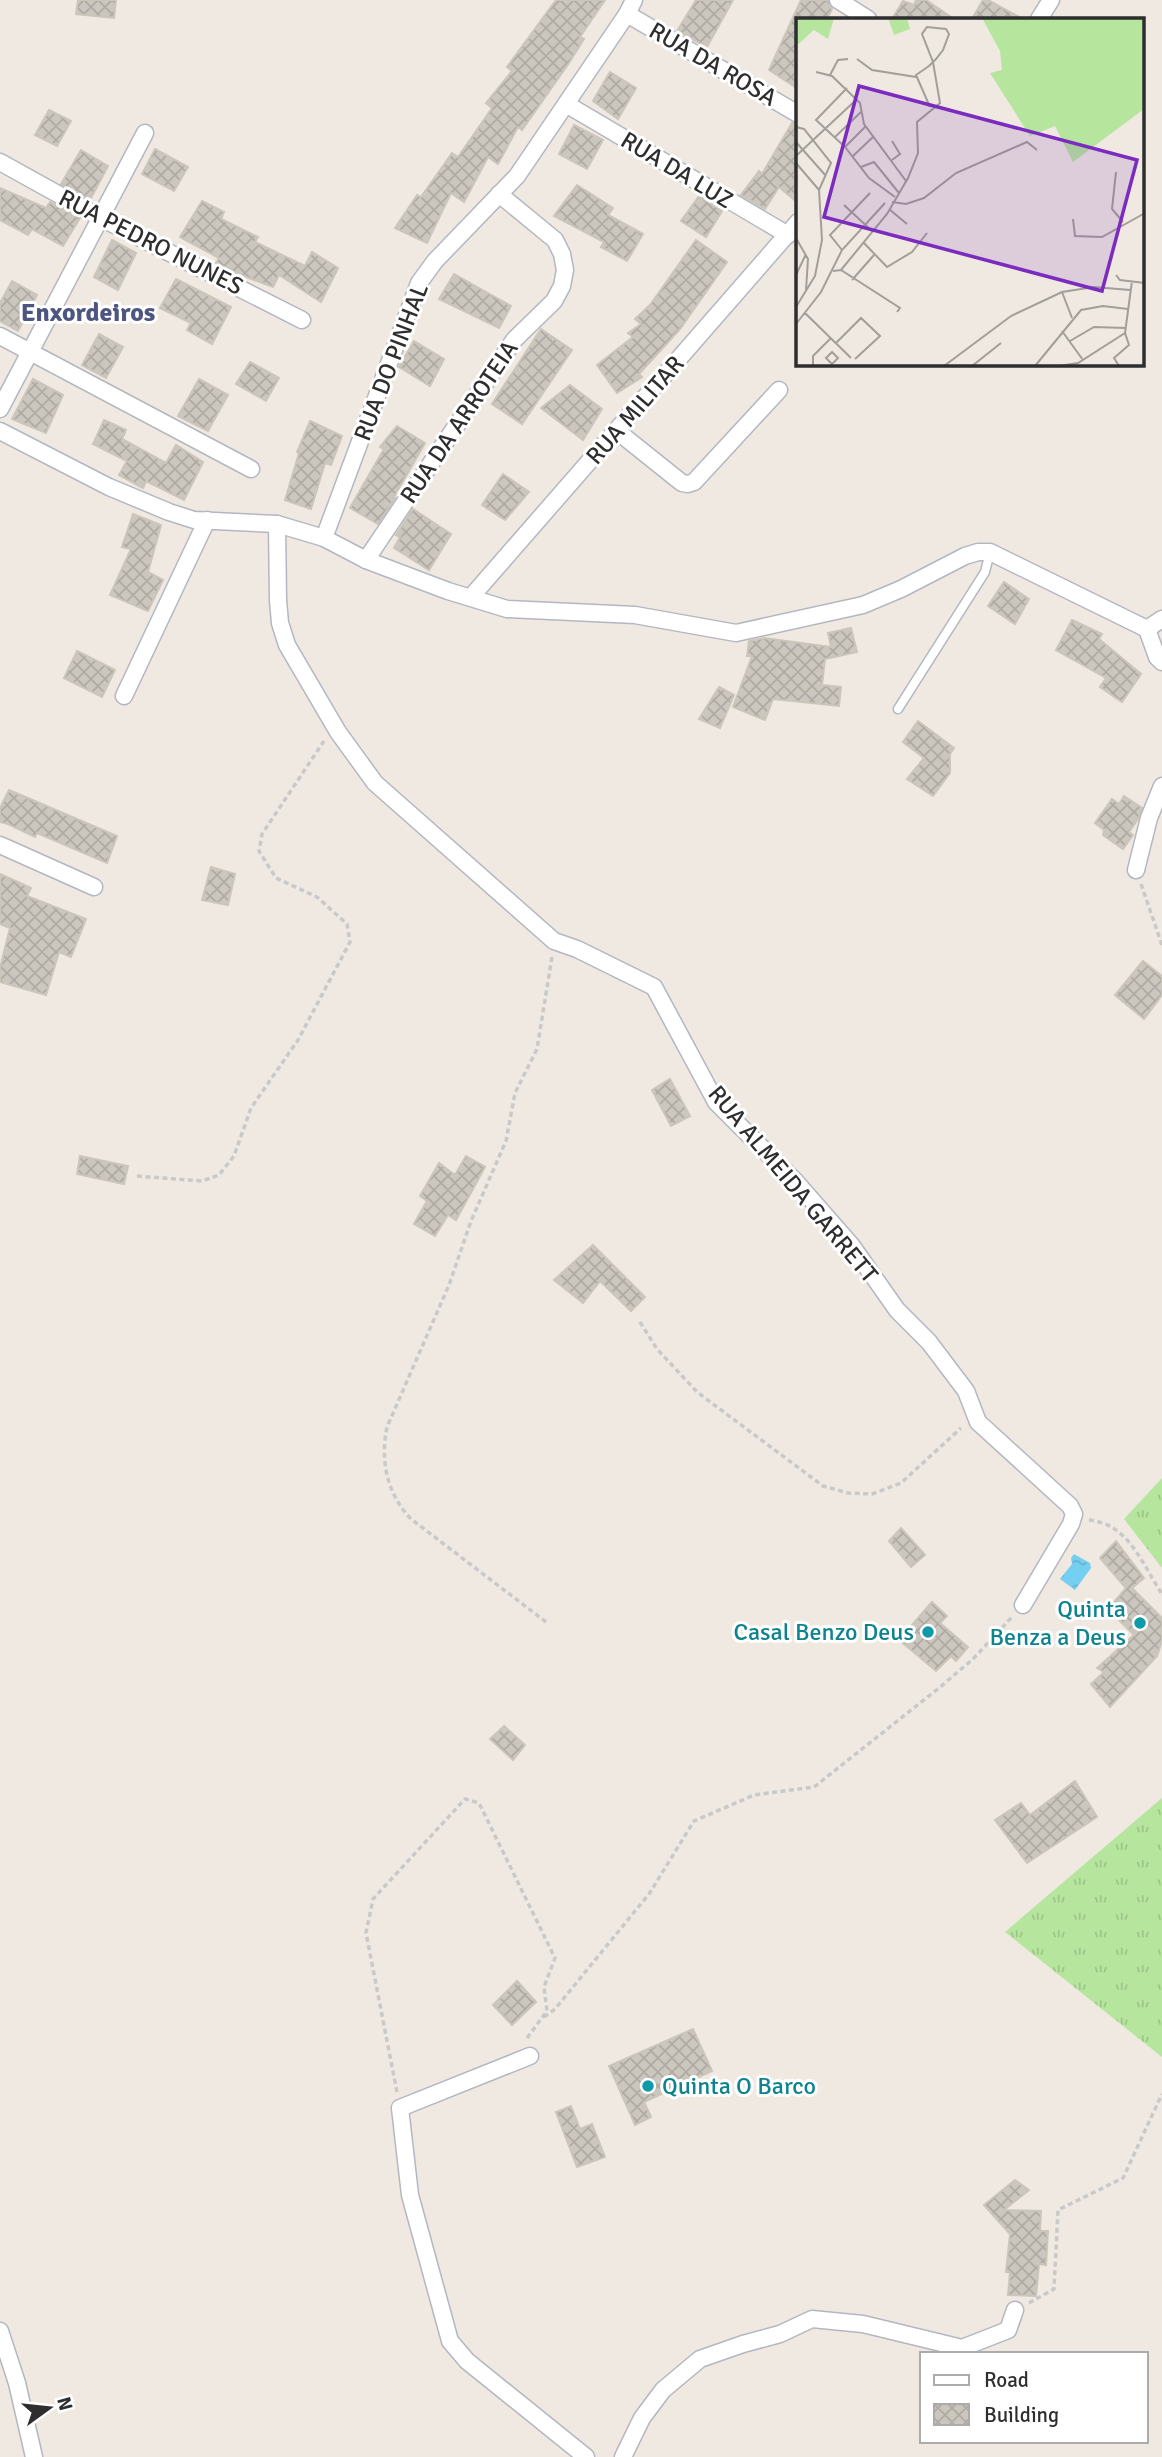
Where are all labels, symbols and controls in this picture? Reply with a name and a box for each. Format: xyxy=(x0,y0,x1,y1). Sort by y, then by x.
street label: RUA DA ROSA xyxy=(644,15,783,113)
inset map xyxy=(796,18,1144,366)
street label: RUA DA LUZ xyxy=(615,125,739,215)
street label: RUA PEDRO NUNES xyxy=(54,183,248,301)
street label: RUA DO PINHAL xyxy=(347,279,435,445)
district label: Enxordeiros xyxy=(21,297,155,329)
street label: RUA DA ARROTEIA xyxy=(393,335,525,509)
street label: RUA MILITAR xyxy=(579,349,691,471)
street label: RUA ALMEIDA GARRETT xyxy=(702,1079,885,1289)
place label: Quinta Benza a Deus xyxy=(990,1594,1126,1652)
marker: Quinta Benza a Deus xyxy=(1132,1615,1148,1631)
place label: Casal Benzo Deus xyxy=(734,1617,914,1647)
marker: Casal Benzo Deus xyxy=(920,1624,936,1640)
place label: Quinta O Barco xyxy=(662,2071,816,2101)
marker: Quinta O Barco xyxy=(640,2078,656,2094)
legend xyxy=(920,2352,1148,2443)
text: Road xyxy=(984,2367,1029,2393)
north arrow xyxy=(14,2373,84,2443)
text: N xyxy=(51,2394,78,2413)
text: Building xyxy=(984,2402,1059,2428)

